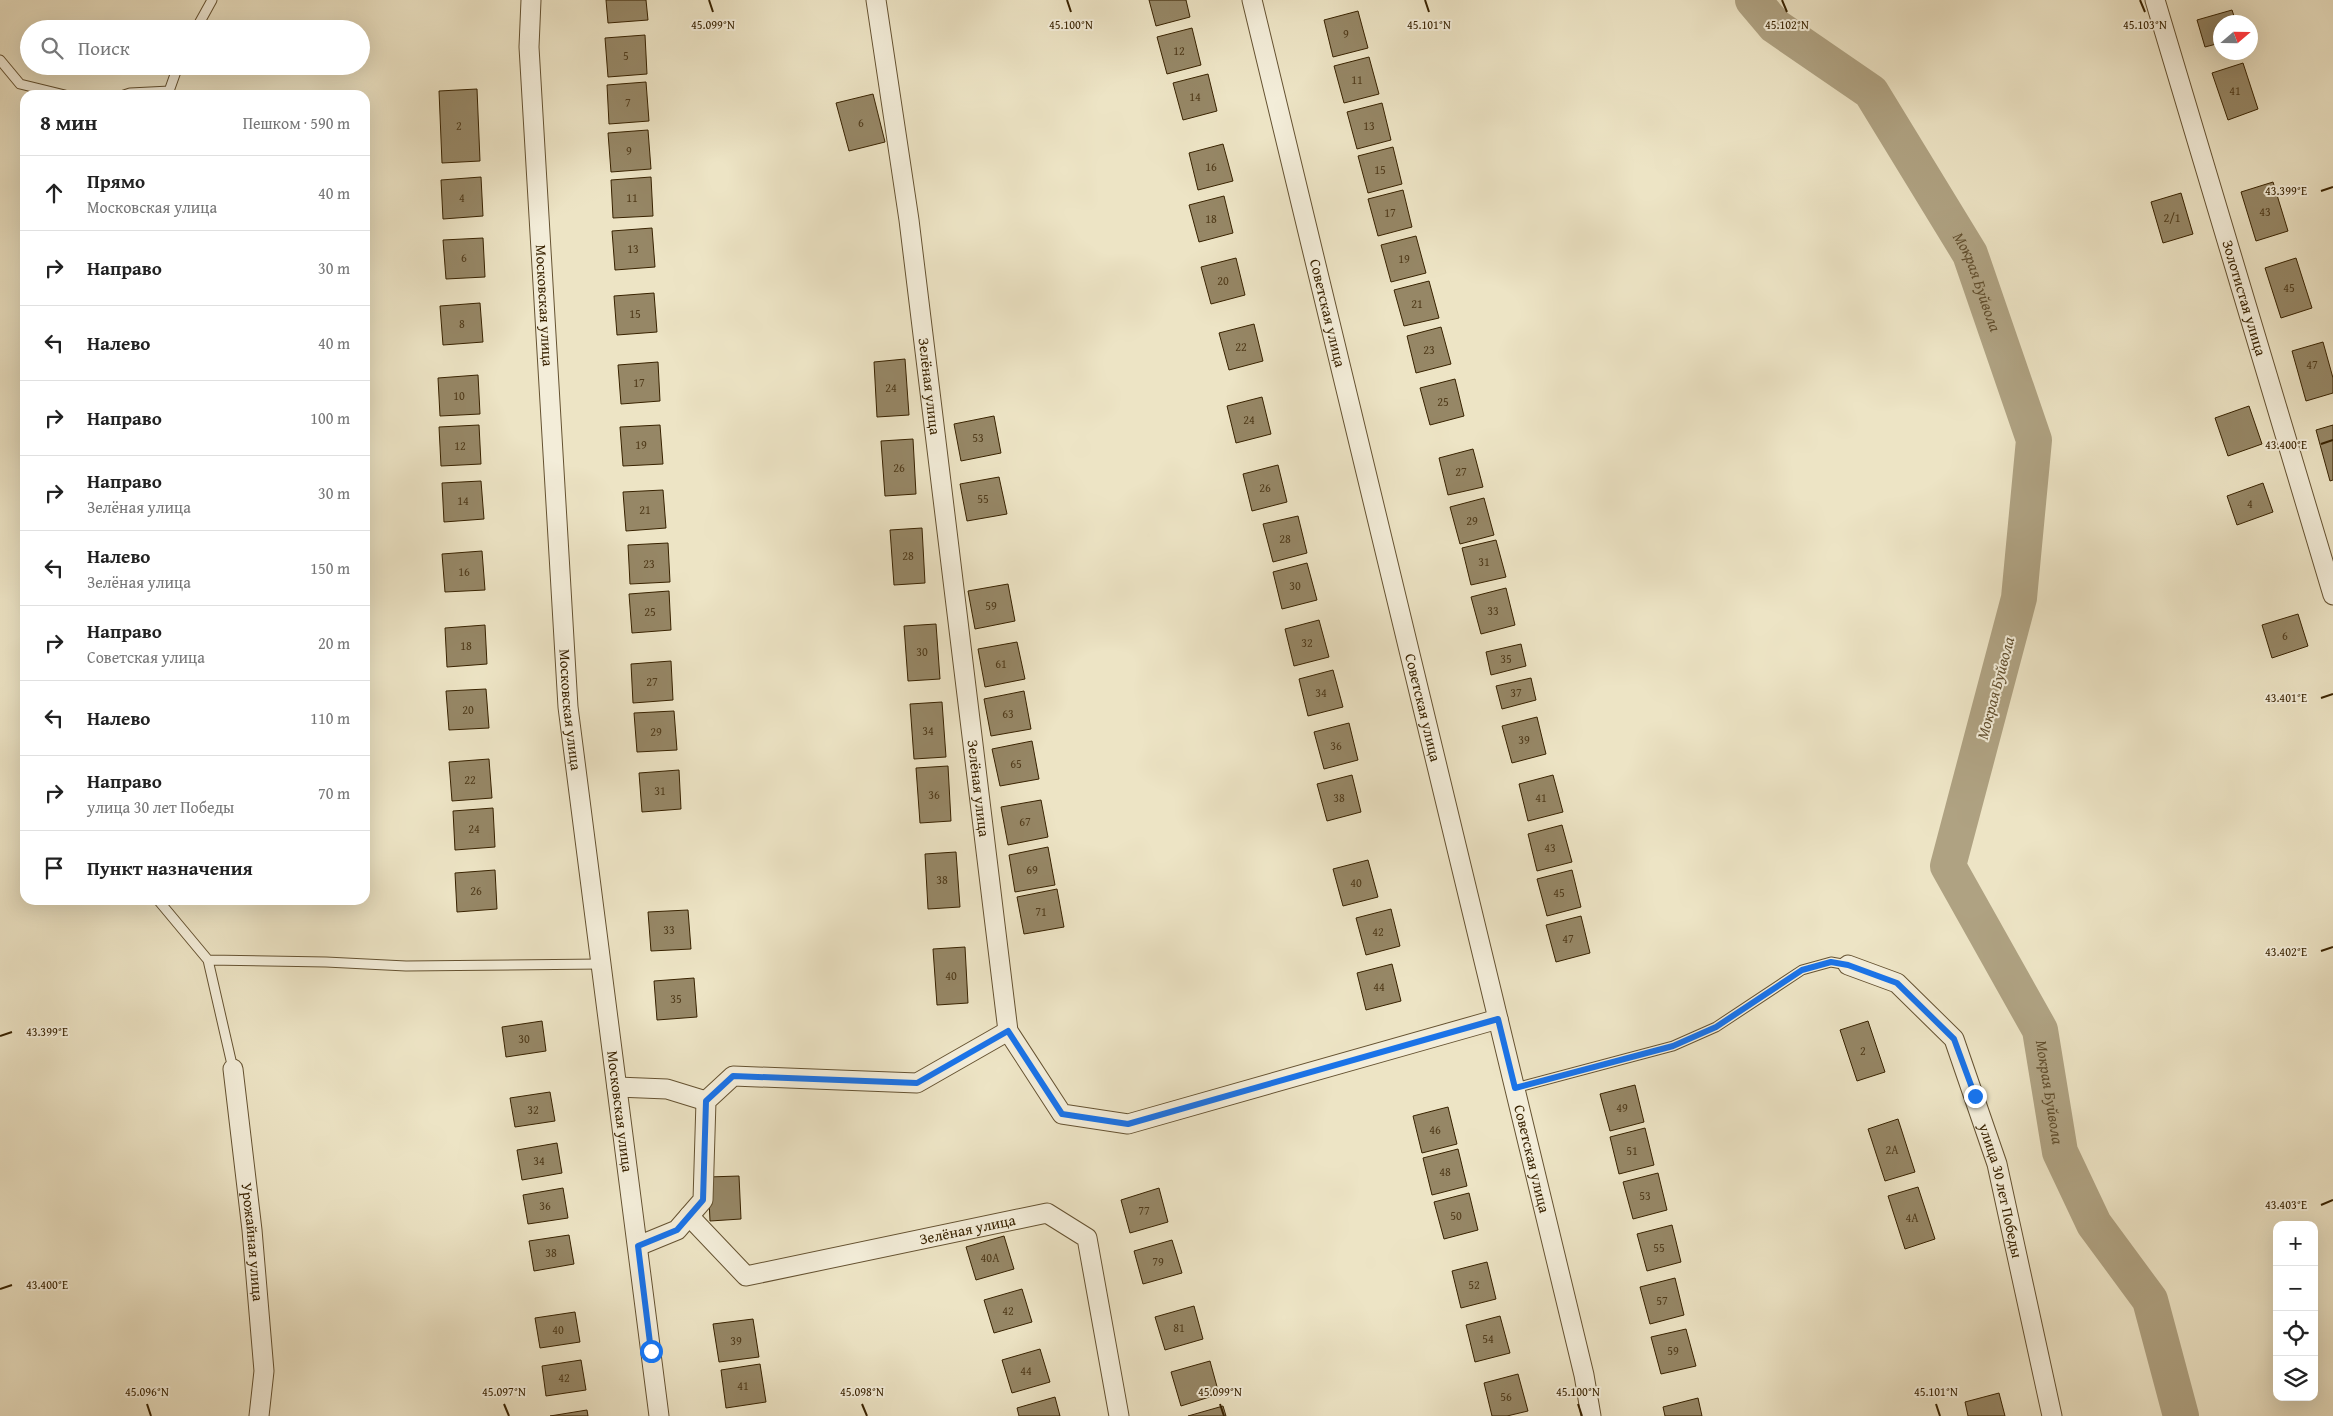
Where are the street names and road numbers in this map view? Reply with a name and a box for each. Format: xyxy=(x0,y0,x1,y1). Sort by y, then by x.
street label: Золотистая улица xyxy=(2217,237,2272,359)
street label: Московская улица xyxy=(531,244,559,368)
street label: Советская улица xyxy=(1305,257,1351,370)
street label: Зелёная улица xyxy=(913,337,946,437)
street label: Московская улица xyxy=(555,648,587,772)
street label: Советская улица xyxy=(1400,651,1447,765)
street label: Зелёная улица xyxy=(963,739,995,839)
street label: Московская улица xyxy=(602,1050,639,1174)
street label: Советская улица xyxy=(1509,1102,1556,1216)
street label: улица 30 лет Победы xyxy=(1973,1119,2028,1260)
street label: Урожайная улица xyxy=(236,1181,269,1303)
street label: Зелёная улица xyxy=(918,1209,1018,1249)

